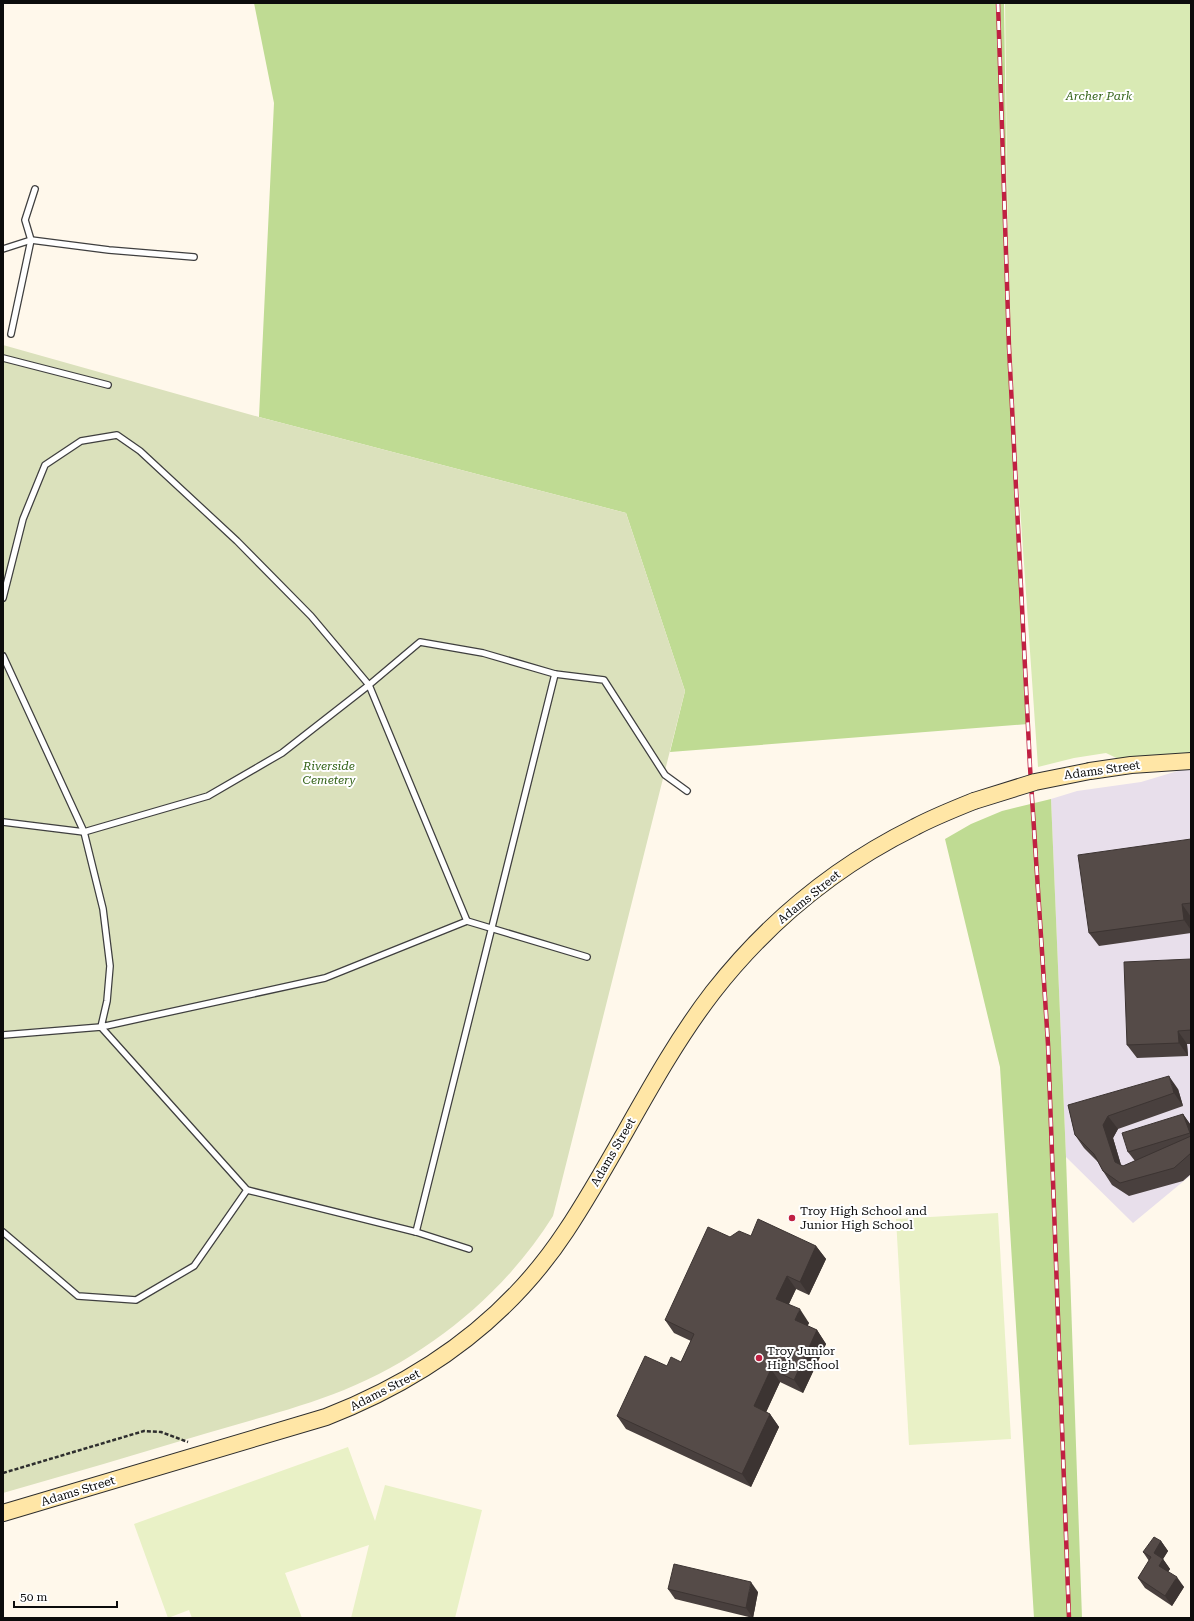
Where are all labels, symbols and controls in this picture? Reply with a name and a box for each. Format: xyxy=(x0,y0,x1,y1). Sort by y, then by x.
park label: Archer Park xyxy=(1065,89,1133,103)
street label: Adams Street xyxy=(1063,758,1141,782)
park label: Riverside Cemetery xyxy=(302,759,356,787)
street label: Adams Street xyxy=(775,867,844,927)
street label: Adams Street xyxy=(588,1115,638,1189)
place label: Troy High School and Junior High School xyxy=(800,1204,927,1232)
marker: Troy High School and Junior High School xyxy=(787,1213,797,1223)
place label: Troy Junior High School xyxy=(767,1344,839,1372)
marker: Troy Junior High School xyxy=(754,1353,764,1363)
street label: Adams Street xyxy=(348,1366,423,1414)
street label: Adams Street xyxy=(39,1473,117,1509)
scale bar xyxy=(14,1583,117,1609)
text: 50 m xyxy=(20,1590,47,1604)

